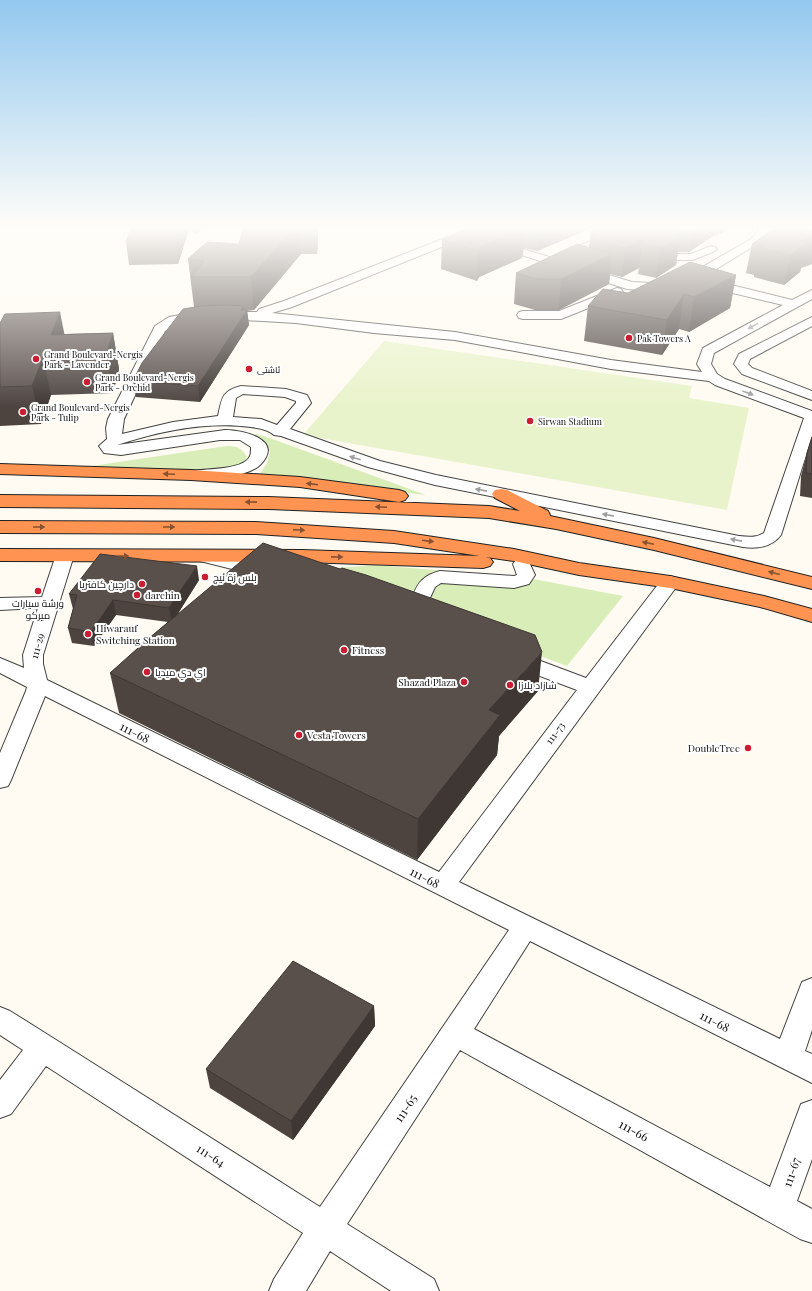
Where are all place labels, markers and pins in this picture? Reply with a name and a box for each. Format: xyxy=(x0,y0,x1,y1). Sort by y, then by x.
place label: Pak Towers A xyxy=(637,332,691,344)
marker: Pak Towers A xyxy=(624,333,634,343)
place label: Grand Boulevard-Nergis Park - Lavender xyxy=(44,348,143,370)
marker: Grand Boulevard-Nergis Park - Lavender xyxy=(31,354,41,364)
place label: ئاشتی xyxy=(257,363,281,375)
marker: ئاشتی xyxy=(244,364,254,374)
place label: Grand Boulevard-Nergis Park - Orchid xyxy=(95,371,194,393)
marker: Grand Boulevard-Nergis Park - Orchid xyxy=(82,377,92,387)
place label: Grand Boulevard-Nergis Park - Tulip xyxy=(31,401,130,423)
marker: Grand Boulevard-Nergis Park - Tulip xyxy=(18,407,28,417)
place label: Sirwan Stadium xyxy=(538,415,602,427)
marker: Sirwan Stadium xyxy=(525,416,535,426)
place label: بلس زة ئيج xyxy=(213,570,257,584)
marker: بلس زة ئيج xyxy=(200,572,210,582)
place label: دارچین کافتریا xyxy=(79,577,134,591)
marker: دارچین کافتریا xyxy=(137,579,147,589)
marker: ورشة سیارات میرکو xyxy=(33,586,43,596)
place label: darchin xyxy=(145,588,180,602)
marker: darchin xyxy=(132,590,142,600)
place label: ورشة سیارات میرکو xyxy=(12,596,64,622)
place label: Hiwarauf Switching Station xyxy=(96,621,175,647)
marker: Hiwarauf Switching Station xyxy=(83,629,93,639)
place label: Fitness xyxy=(352,643,384,657)
marker: Fitness xyxy=(339,645,349,655)
place label: اي دي ميديا xyxy=(155,665,206,680)
marker: اي دي ميديا xyxy=(142,667,152,677)
place label: Shazad Plaza xyxy=(398,675,456,689)
marker: Shazad Plaza xyxy=(459,677,469,687)
place label: شازاد بلازا xyxy=(518,678,557,692)
marker: شازاد بلازا xyxy=(505,680,515,690)
place label: Vesta Towers xyxy=(306,728,366,742)
marker: Vesta Towers xyxy=(294,730,304,740)
place label: DoubleTree xyxy=(688,741,740,755)
marker: DoubleTree xyxy=(743,743,753,753)

